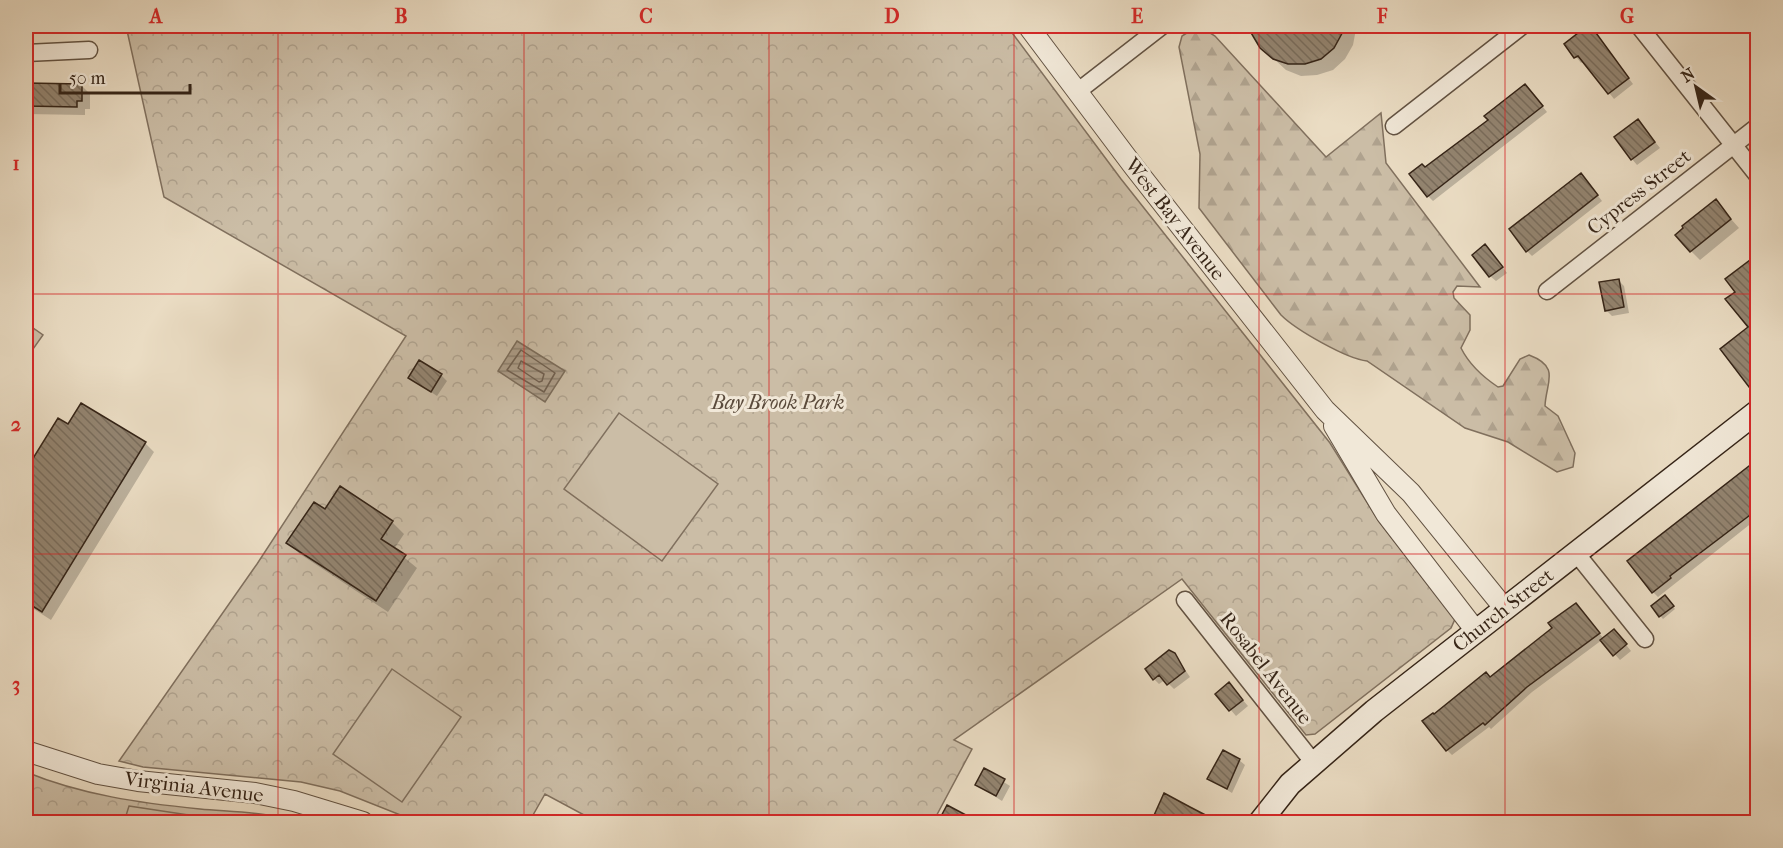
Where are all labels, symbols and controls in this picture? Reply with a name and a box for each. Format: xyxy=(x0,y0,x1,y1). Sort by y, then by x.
text: A xyxy=(148,5,164,28)
text: B xyxy=(394,5,408,28)
text: C xyxy=(639,5,653,28)
text: D xyxy=(884,5,900,28)
text: E xyxy=(1131,5,1143,28)
text: F xyxy=(1376,5,1388,28)
text: G xyxy=(1620,5,1634,28)
scale bar xyxy=(60,57,190,95)
north arrow xyxy=(1666,57,1726,117)
text: N xyxy=(1678,63,1699,86)
text: 50 m xyxy=(69,68,106,89)
street label: Cypress Street xyxy=(1583,144,1695,240)
text: 1 xyxy=(12,152,20,175)
street label: West Bay Avenue xyxy=(1120,153,1230,285)
park label: Bay Brook Park xyxy=(711,391,844,414)
text: 2 xyxy=(11,413,21,436)
street label: Church Street xyxy=(1448,564,1558,656)
street label: Rosabel Avenue xyxy=(1215,607,1317,729)
text: 3 xyxy=(12,673,20,696)
street label: Virginia Avenue xyxy=(122,767,265,807)

